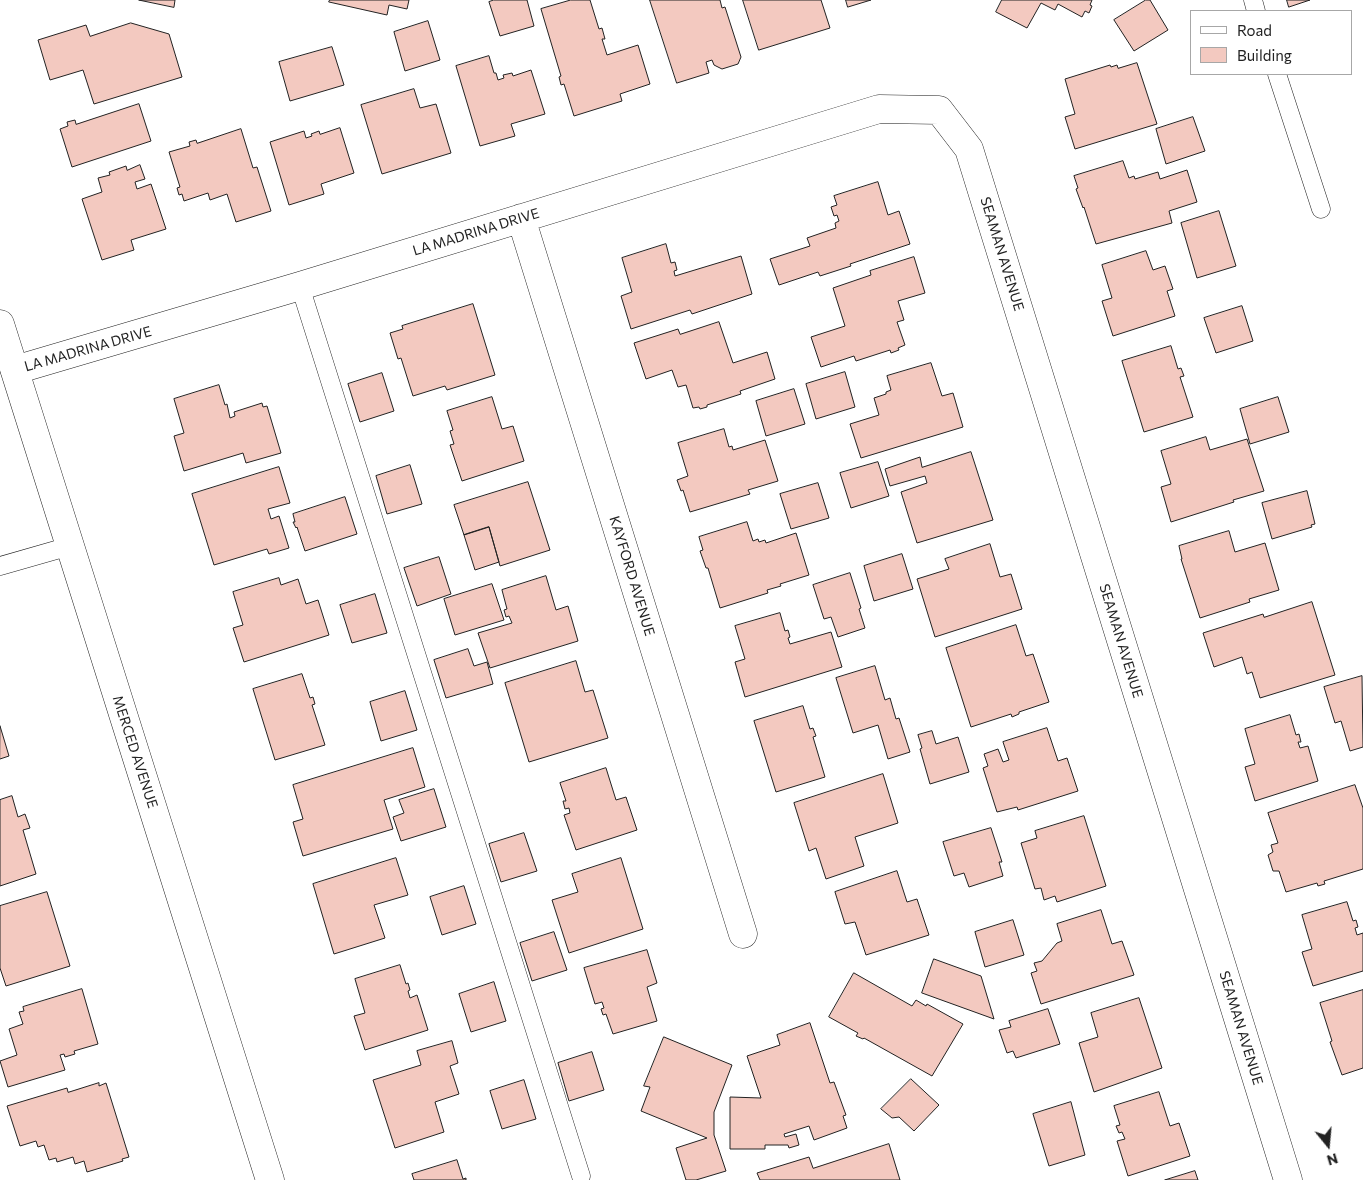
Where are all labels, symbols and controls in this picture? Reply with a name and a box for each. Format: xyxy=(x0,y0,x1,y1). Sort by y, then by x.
legend xyxy=(1190,10,1353,75)
text: Road xyxy=(1237,21,1272,39)
text: Building xyxy=(1237,46,1292,64)
street label: SEAMAN AVENUE xyxy=(977,195,1027,313)
street label: LA MADRINA DRIVE xyxy=(411,205,541,259)
street label: LA MADRINA DRIVE xyxy=(23,323,153,375)
street label: KAYFORD AVENUE xyxy=(606,514,658,638)
street label: SEAMAN AVENUE xyxy=(1096,582,1146,700)
street label: MERCED AVENUE xyxy=(109,694,161,810)
street label: SEAMAN AVENUE xyxy=(1216,969,1266,1087)
north arrow xyxy=(1303,1120,1353,1170)
text: N xyxy=(1325,1150,1340,1169)

